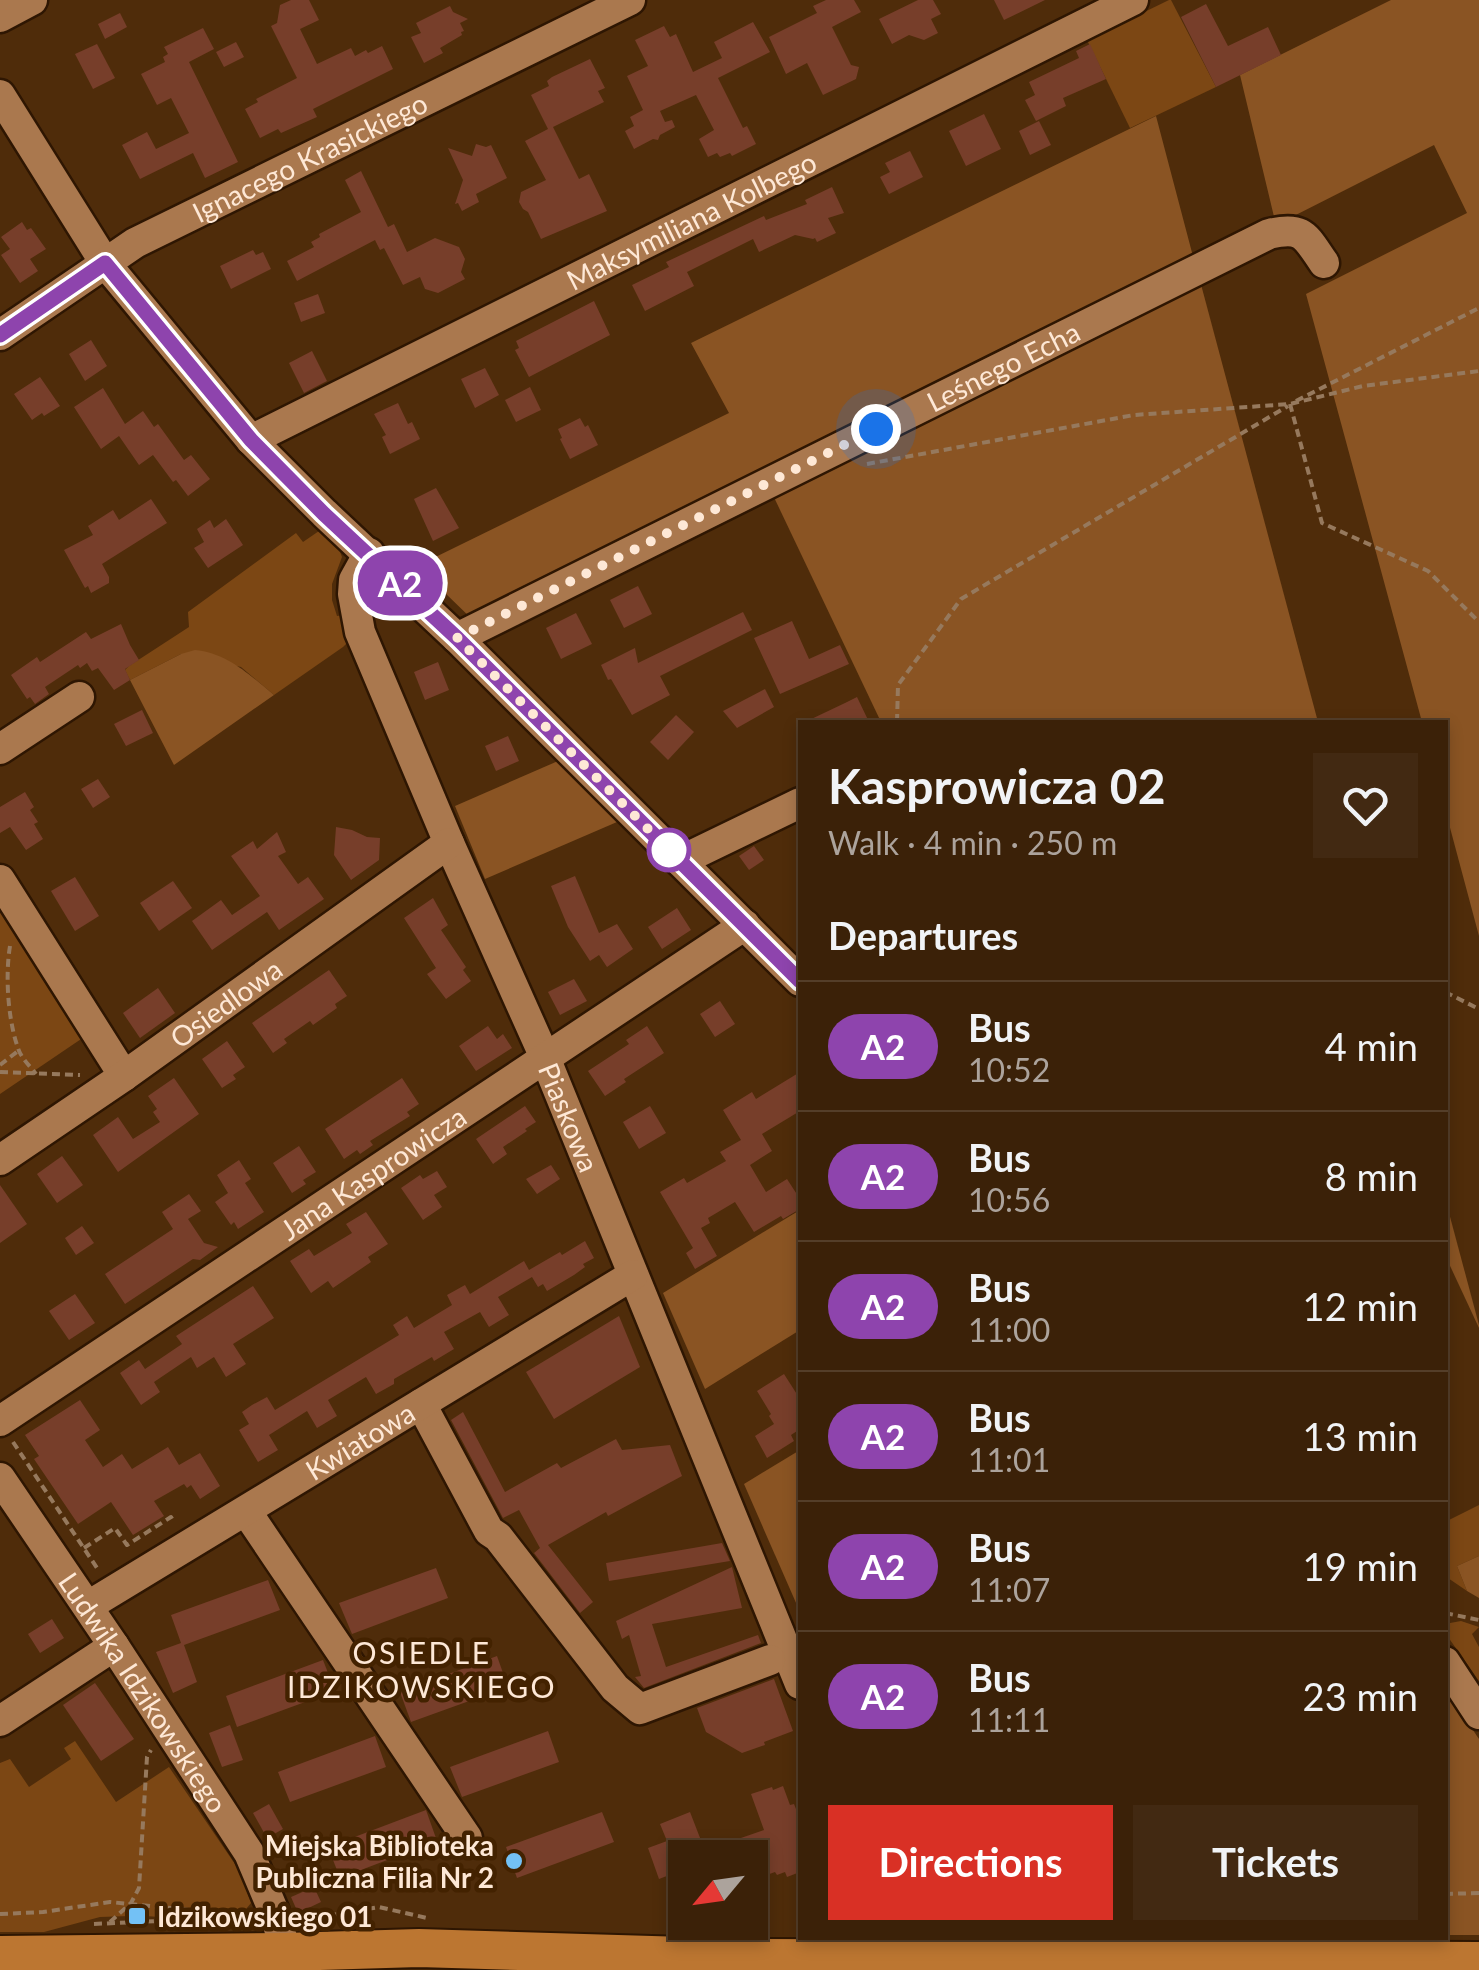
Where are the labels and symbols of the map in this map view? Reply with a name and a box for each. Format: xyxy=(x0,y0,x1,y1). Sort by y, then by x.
street label: Ignacego Krasickiego xyxy=(187,85,433,229)
street label: Maksymiliana Kolbego xyxy=(561,144,822,297)
street label: Leśnego Echa xyxy=(921,314,1085,419)
your location xyxy=(851,404,901,454)
line badge: A2 xyxy=(355,550,445,616)
unlabelled marker xyxy=(648,829,690,871)
street label: Osiedlowa xyxy=(163,951,288,1055)
street label: Piaskowa xyxy=(532,1058,607,1177)
street label: Jana Kasprowicza xyxy=(274,1099,472,1247)
street label: Kwiatowa xyxy=(299,1395,420,1487)
street label: Ludwika Idzikowskiego xyxy=(52,1566,235,1819)
district label: OSIEDLE IDZIKOWSKIEGO xyxy=(287,1634,557,1704)
place label: Miejska Biblioteka Publiczna Filia Nr 2 xyxy=(256,1828,494,1894)
north arrow xyxy=(668,1840,768,1940)
marker: Miejska Biblioteka Publiczna Filia Nr 2 xyxy=(503,1850,525,1872)
place label: Idzikowskiego 01 xyxy=(157,1899,372,1933)
marker: Idzikowskiego 01 xyxy=(126,1905,148,1927)

